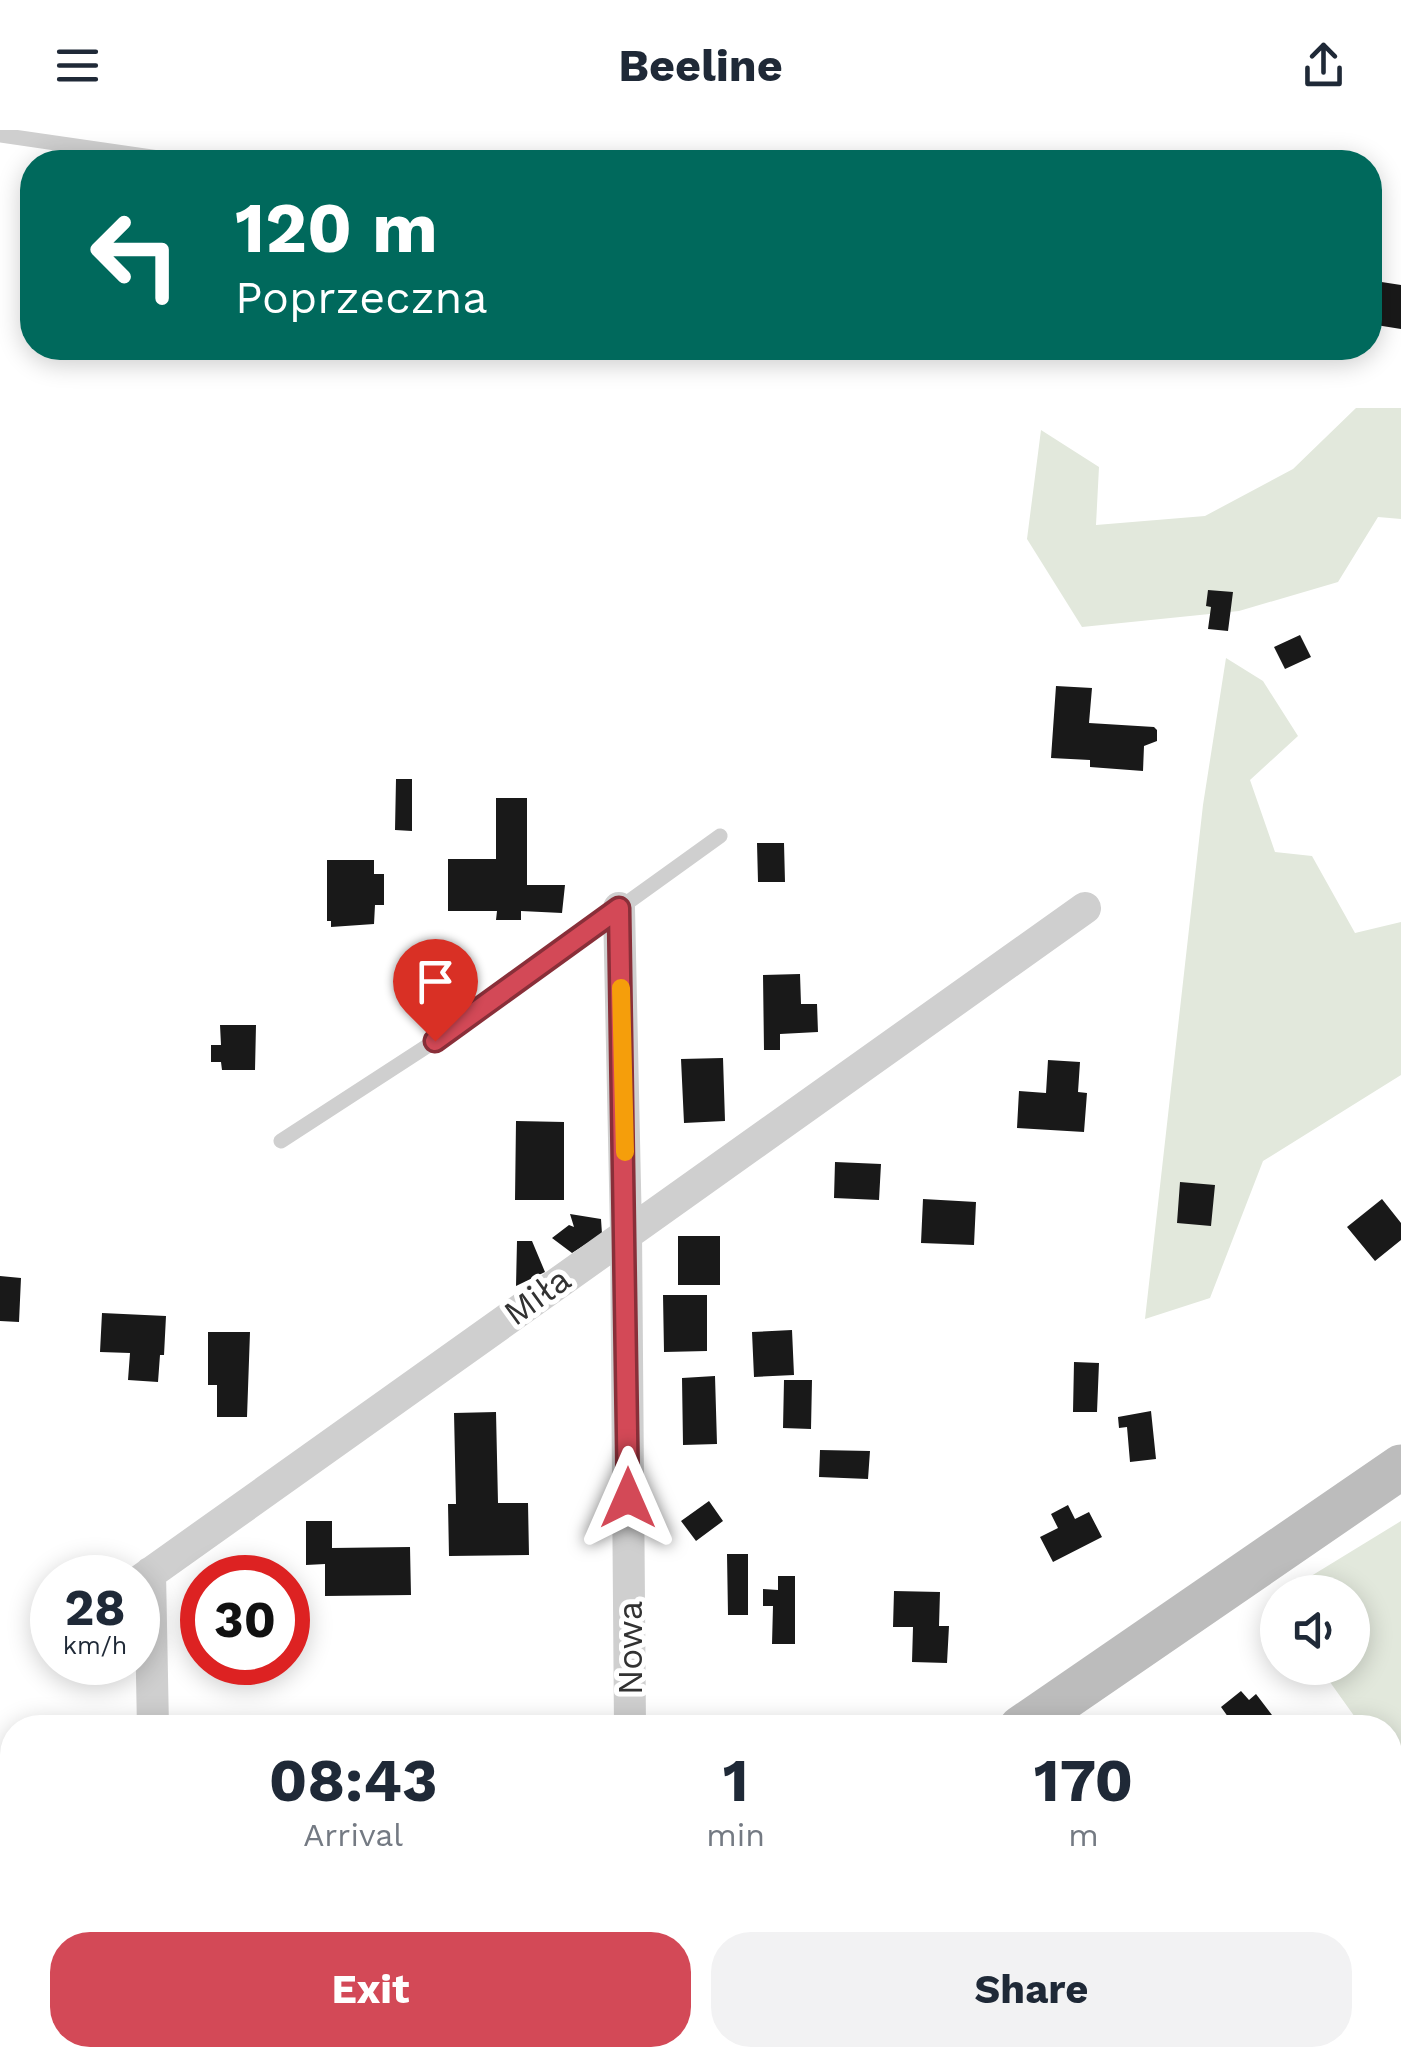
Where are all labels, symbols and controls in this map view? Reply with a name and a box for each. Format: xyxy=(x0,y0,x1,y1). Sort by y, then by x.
icon: menu xyxy=(50,38,105,93)
icon: share xyxy=(1296,38,1351,93)
text: Beeline xyxy=(618,39,783,92)
text: 120 m xyxy=(235,187,438,269)
icon: left xyxy=(70,190,200,320)
text: Poprzeczna xyxy=(235,271,488,324)
pin xyxy=(393,939,478,1042)
icon: arrive xyxy=(408,954,463,1009)
street label: Miła xyxy=(496,1258,578,1334)
position arrow xyxy=(576,1446,680,1550)
speed limit sign: 30 xyxy=(180,1555,310,1685)
map controls xyxy=(1260,1575,1370,1685)
button: sound xyxy=(1260,1575,1370,1685)
text: 28 xyxy=(64,1578,126,1637)
street label: Nowa xyxy=(609,1601,651,1695)
text: km/h xyxy=(63,1631,127,1660)
text: 08:43 xyxy=(269,1745,437,1816)
text: 1 xyxy=(723,1745,749,1816)
text: 170 xyxy=(1034,1745,1133,1816)
text: Arrival xyxy=(303,1816,403,1854)
text: min xyxy=(706,1816,765,1854)
text: m xyxy=(1068,1816,1099,1854)
button: Exit xyxy=(50,1932,691,2047)
button: Share xyxy=(711,1932,1352,2047)

